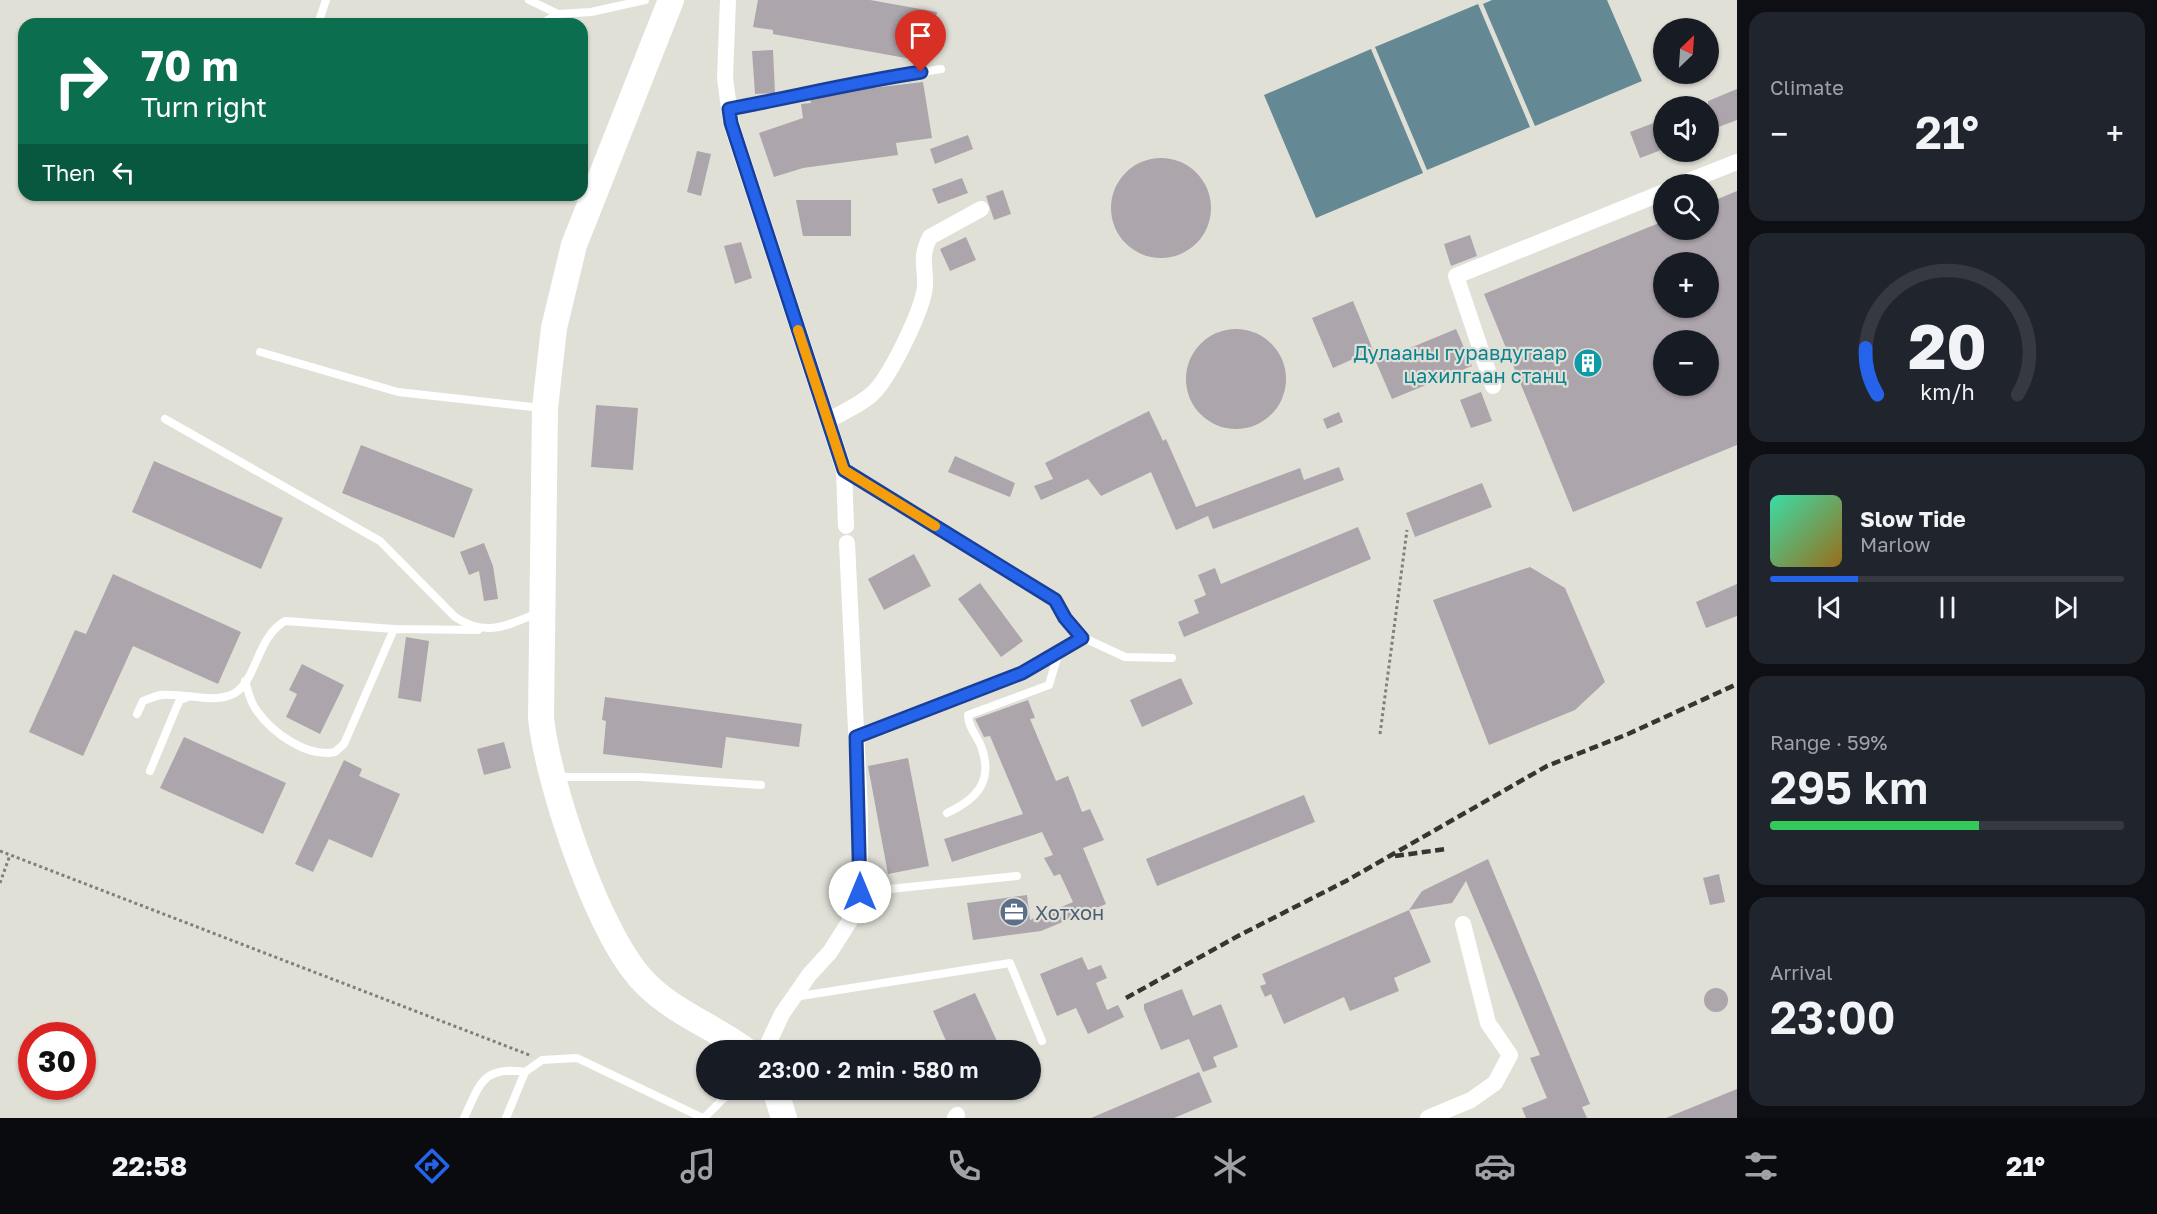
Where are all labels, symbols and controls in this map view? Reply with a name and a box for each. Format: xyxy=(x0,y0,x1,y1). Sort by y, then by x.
pin xyxy=(895,10,946,72)
north arrow xyxy=(1653,18,1719,84)
map controls xyxy=(1653,18,1719,396)
icon: arrive xyxy=(904,19,937,52)
text: 70 m xyxy=(141,40,238,90)
icon: right xyxy=(42,42,120,120)
text: Climate xyxy=(1770,75,1844,99)
text: Turn right xyxy=(141,91,267,123)
button: sound xyxy=(1653,96,1719,162)
text: 21° xyxy=(1915,105,1979,159)
text: − xyxy=(1770,114,1788,153)
text: + xyxy=(2106,114,2124,153)
icon: left xyxy=(107,156,140,189)
text: Then xyxy=(42,159,95,186)
button: search xyxy=(1653,174,1719,240)
button: + xyxy=(1653,252,1719,318)
text: 20 xyxy=(1908,308,1986,383)
button: − xyxy=(1653,330,1719,396)
place label: Дулааны гуравдугаар цахилгаан станц xyxy=(1353,340,1567,387)
building icon: Дулааны гуравдугаар цахилгаан станц xyxy=(1572,347,1604,379)
text: km/h xyxy=(1920,379,1974,405)
text: Slow Tide xyxy=(1860,505,1966,532)
text: Marlow xyxy=(1860,532,1931,556)
icon: previous xyxy=(1813,591,1846,624)
icon: pause xyxy=(1931,591,1964,624)
icon: next xyxy=(2049,591,2082,624)
text: Range · 59% xyxy=(1770,730,1887,754)
text: 295 km xyxy=(1770,760,1929,814)
position arrow xyxy=(828,860,892,924)
office icon: Хотхон xyxy=(998,896,1030,928)
place label: Хотхон xyxy=(1035,900,1104,924)
text: Arrival xyxy=(1770,960,1833,984)
text: 23:00 xyxy=(1770,990,1896,1044)
speed limit sign: 30 xyxy=(18,1022,96,1100)
text: 23:00 · 2 min · 580 m xyxy=(758,1056,979,1083)
icon: directions xyxy=(411,1145,453,1187)
icon: music xyxy=(677,1145,719,1187)
icon: phone xyxy=(943,1145,985,1187)
icon: climate xyxy=(1209,1145,1251,1187)
icon: car xyxy=(1474,1145,1516,1187)
icon: filters xyxy=(1740,1145,1782,1187)
text: 22:58 xyxy=(112,1150,187,1182)
text: 21° xyxy=(2006,1150,2045,1182)

